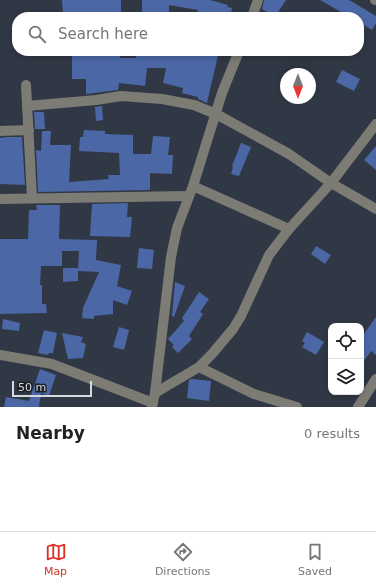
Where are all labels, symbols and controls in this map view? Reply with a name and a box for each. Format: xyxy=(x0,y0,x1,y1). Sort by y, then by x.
search box xyxy=(12,12,364,56)
icon: search xyxy=(26,23,48,45)
text: Search here xyxy=(58,25,148,43)
north arrow xyxy=(280,68,316,104)
map controls xyxy=(328,323,364,395)
button: locate xyxy=(328,323,364,359)
button: layers xyxy=(328,359,364,395)
scale bar xyxy=(12,379,92,398)
text: 50 m xyxy=(18,381,46,394)
text: Nearby xyxy=(16,423,85,443)
text: 0 results xyxy=(304,426,360,441)
tab: Map xyxy=(44,541,67,578)
tab: Directions xyxy=(155,541,210,578)
tab: Saved xyxy=(298,541,332,578)

